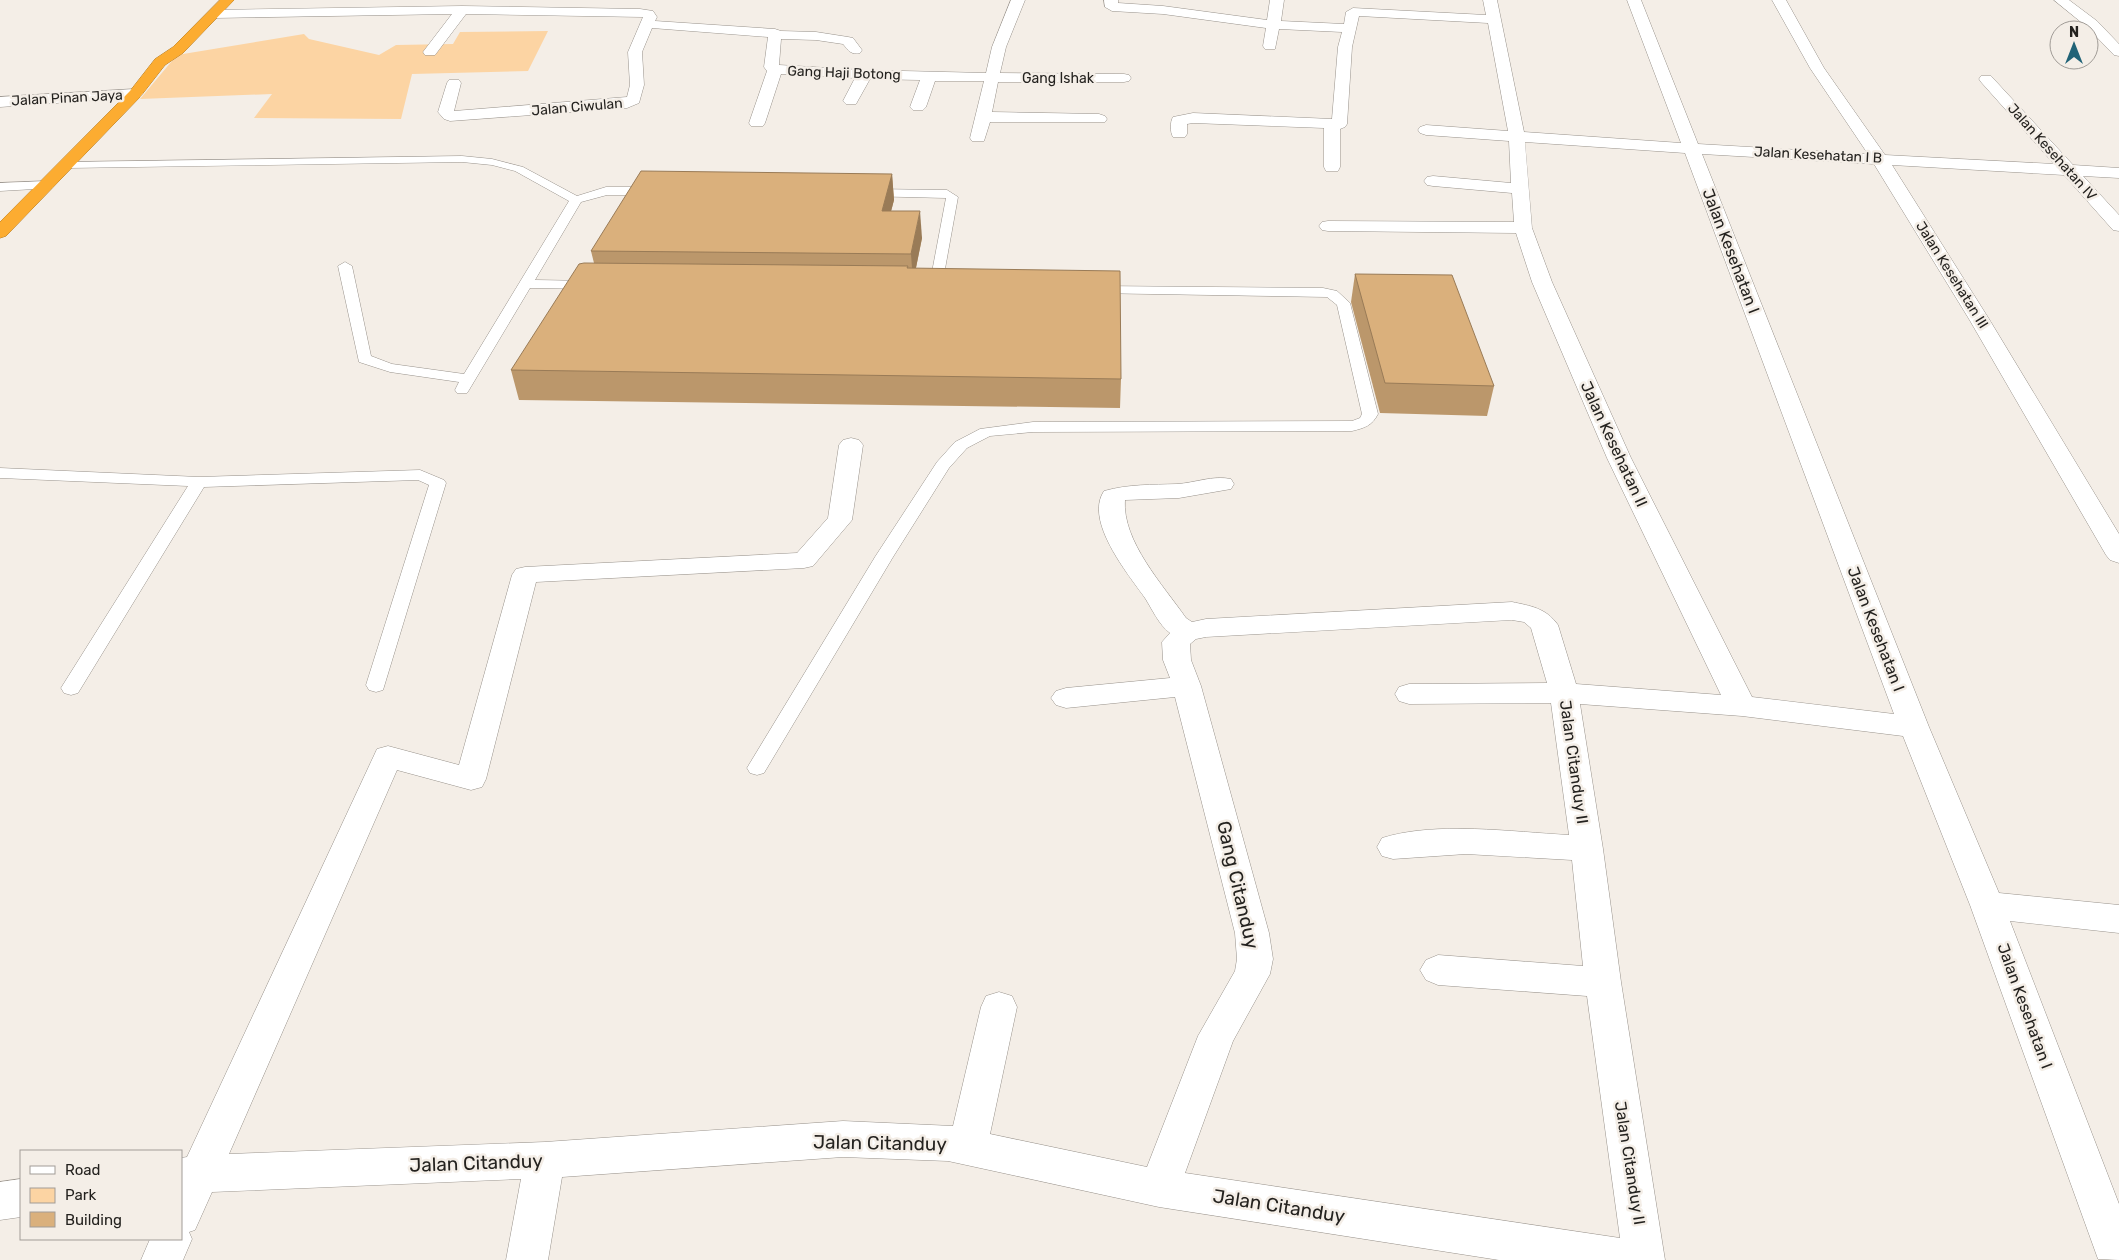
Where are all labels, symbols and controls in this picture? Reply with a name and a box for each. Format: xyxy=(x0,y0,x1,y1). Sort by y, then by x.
north arrow xyxy=(2049,20,2099,70)
text: N xyxy=(2069,24,2079,41)
street label: Gang Haji Botong xyxy=(787,63,901,83)
street label: Gang Ishak xyxy=(1022,70,1095,87)
street label: Jalan Pinan Jaya xyxy=(11,87,123,109)
street label: Jalan Ciwulan xyxy=(531,95,623,119)
street label: Jalan Kesehatan IV xyxy=(2004,100,2100,204)
street label: Jalan Kesehatan I B xyxy=(1753,143,1883,167)
street label: Jalan Kesehatan I xyxy=(1698,186,1764,316)
street label: Jalan Kesehatan III xyxy=(1912,218,1992,332)
street label: Jalan Kesehatan II xyxy=(1577,378,1651,510)
street label: Jalan Kesehatan I xyxy=(1843,564,1909,694)
street label: Jalan Citanduy II xyxy=(1556,699,1592,825)
street label: Gang Citanduy xyxy=(1212,819,1264,951)
street label: Jalan Kesehatan I xyxy=(1993,941,2057,1071)
street label: Jalan Citanduy II xyxy=(1611,1100,1649,1226)
street label: Jalan Citanduy xyxy=(813,1130,947,1156)
street label: Jalan Citanduy xyxy=(409,1149,543,1177)
legend xyxy=(20,1150,182,1240)
text: Road xyxy=(65,1161,101,1179)
street label: Jalan Citanduy xyxy=(1211,1184,1347,1228)
text: Park xyxy=(65,1186,96,1204)
text: Building xyxy=(65,1211,122,1229)

